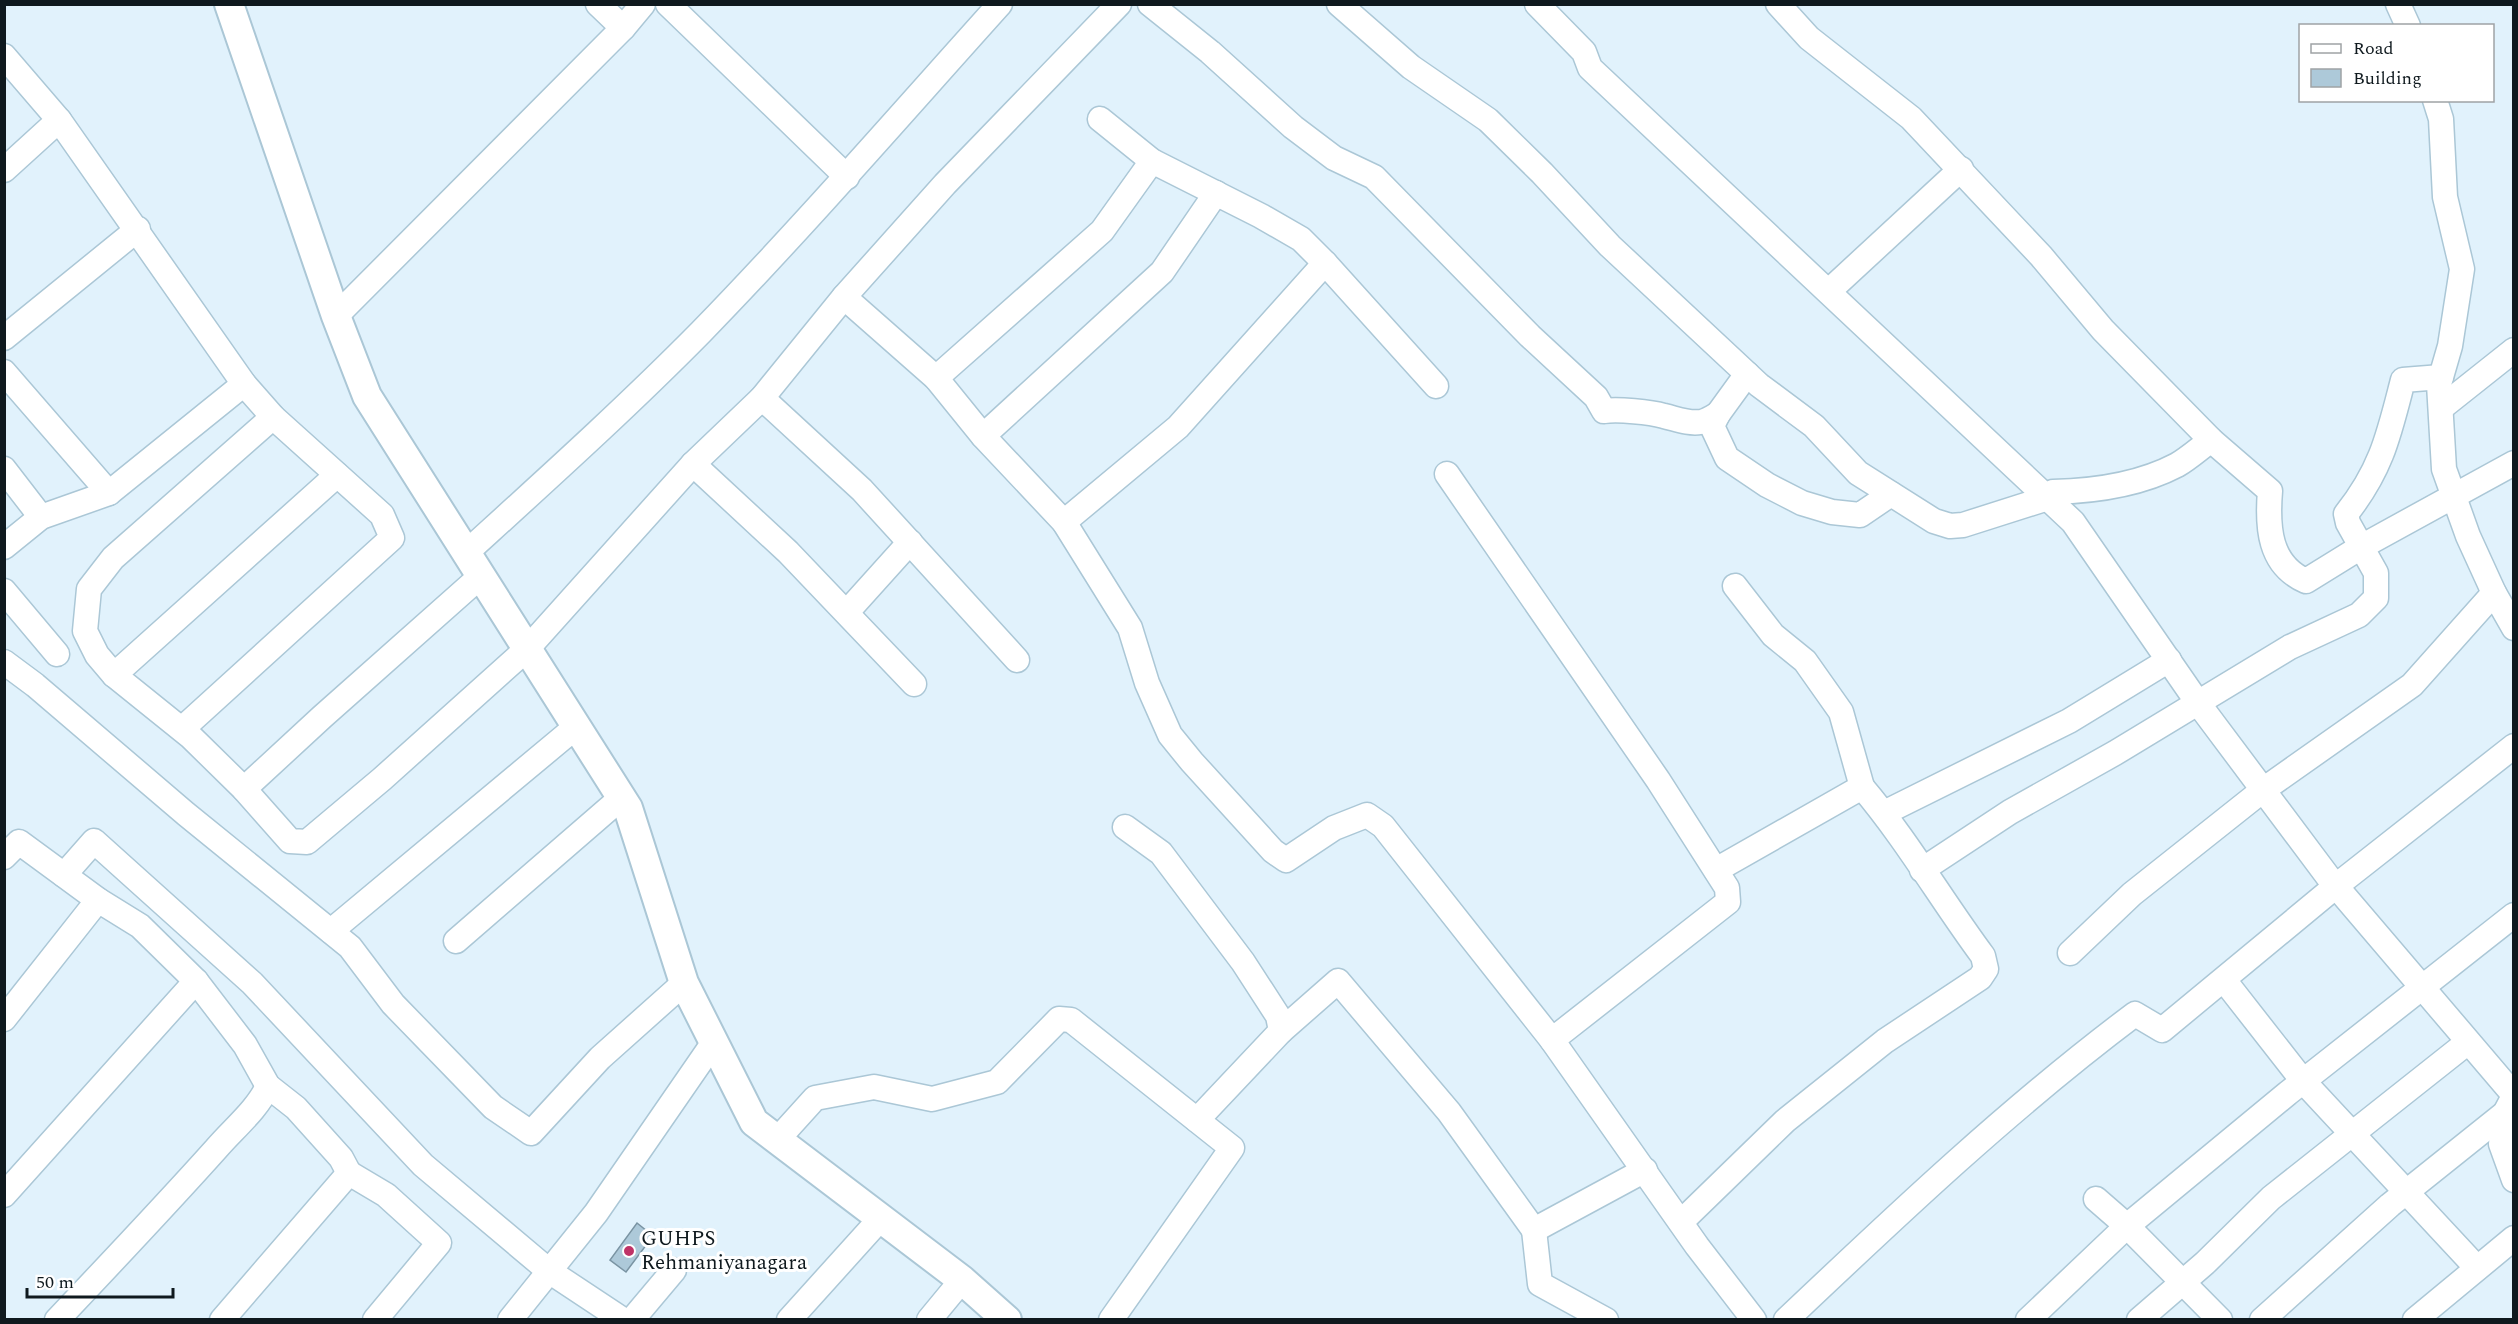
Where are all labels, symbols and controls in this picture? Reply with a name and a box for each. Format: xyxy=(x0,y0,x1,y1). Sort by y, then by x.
legend xyxy=(2299,24,2494,102)
text: Road xyxy=(2353,35,2394,62)
text: Building xyxy=(2353,65,2422,92)
place label: GUHPS Rehmaniyanagara xyxy=(641,1223,808,1279)
marker: GUHPS Rehmaniyanagara xyxy=(622,1244,636,1258)
scale bar xyxy=(27,1261,172,1299)
text: 50 m xyxy=(36,1269,74,1296)

